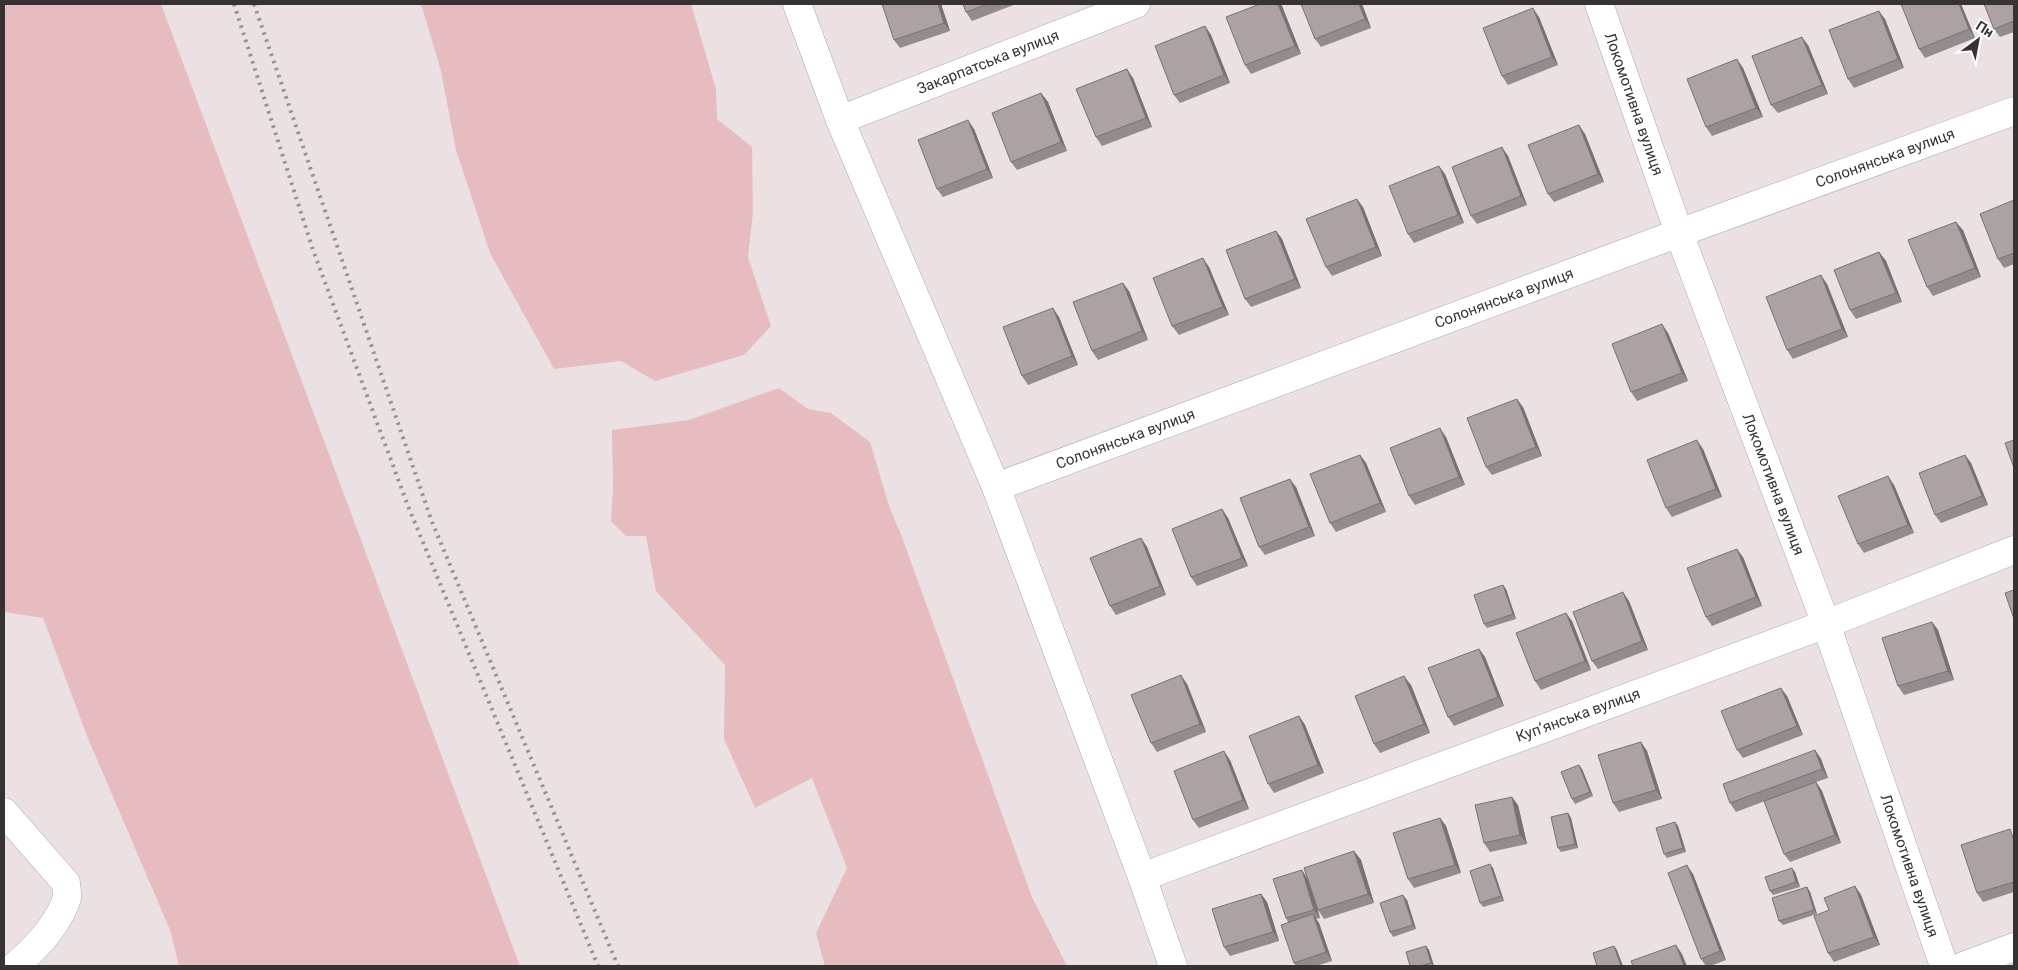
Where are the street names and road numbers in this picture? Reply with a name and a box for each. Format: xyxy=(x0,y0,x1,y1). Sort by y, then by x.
street label: Закарпатська вулиця xyxy=(914,26,1062,98)
street label: Локомотивна вулиця xyxy=(1601,30,1667,178)
street label: Солонянська вулиця xyxy=(1813,124,1957,192)
street label: Солонянська вулиця xyxy=(1432,264,1576,332)
street label: Солонянська вулиця xyxy=(1053,405,1197,473)
street label: Локомотивна вулиця xyxy=(1739,411,1808,558)
street label: Купʼянська вулиця xyxy=(1513,684,1643,746)
street label: Локомотивна вулиця xyxy=(1876,792,1942,940)

